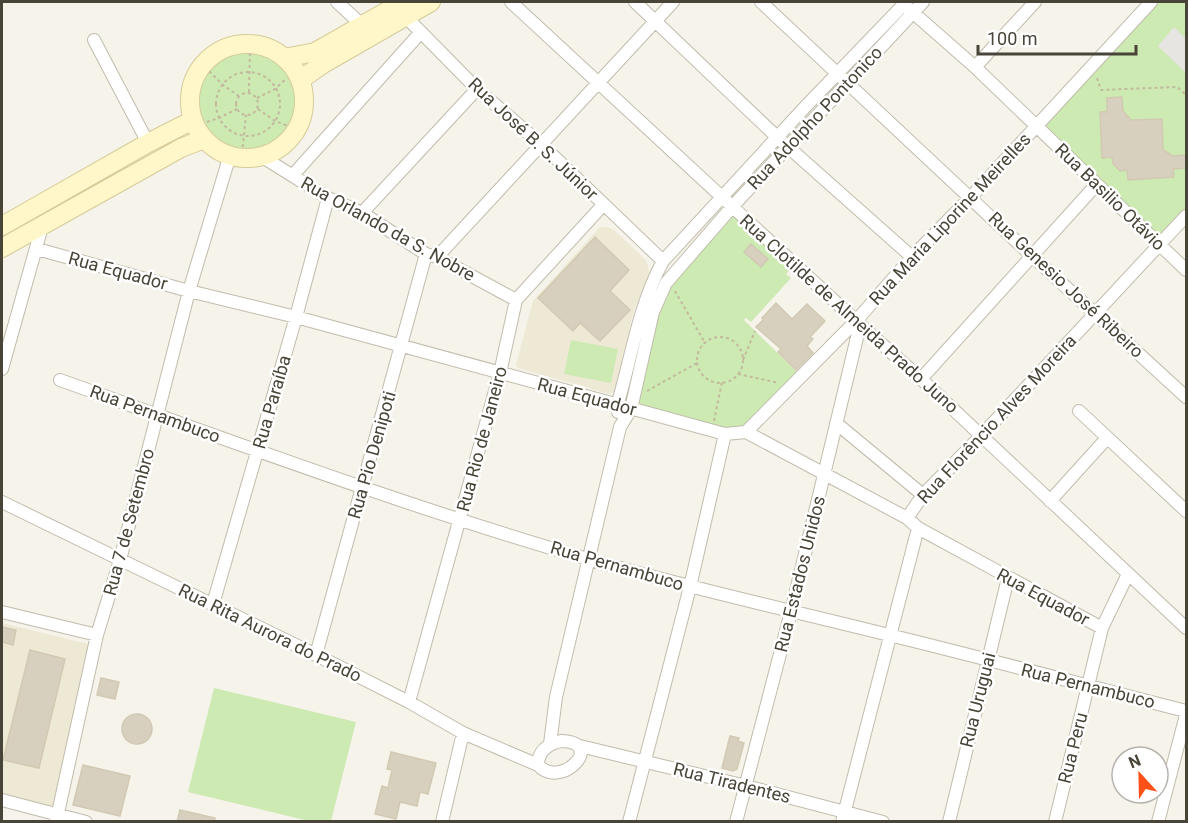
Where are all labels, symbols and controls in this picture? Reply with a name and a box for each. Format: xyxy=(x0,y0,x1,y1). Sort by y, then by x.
scale bar xyxy=(978,18,1136,56)
text: 100 m xyxy=(987,28,1038,49)
street label: Rua Adolpho Pontonico xyxy=(743,42,886,194)
street label: Rua José B. S. Júnior xyxy=(464,73,603,204)
street label: Rua Maria Liporine Meirelles xyxy=(865,128,1035,309)
street label: Rua Basilio Otávio xyxy=(1051,139,1170,254)
street label: Rua Orlando da S. Nobre xyxy=(298,172,479,285)
street label: Rua Genesio José Ribeiro xyxy=(985,207,1148,362)
street label: Rua Clotilde de Almeida Prado Juno xyxy=(736,210,963,417)
street label: Rua Equador xyxy=(66,247,170,294)
street label: Rua Florêncio Alves Moreira xyxy=(913,330,1080,507)
street label: Rua Paraíba xyxy=(248,353,295,451)
street label: Rua Rio de Janeiro xyxy=(452,364,511,514)
street label: Rua Equador xyxy=(535,373,639,420)
street label: Rua Pernambuco xyxy=(87,380,223,447)
street label: Rua Pio Denipoti xyxy=(343,389,400,521)
street label: Rua 7 de Setembro xyxy=(99,446,158,598)
street label: Rua Estados Unidos xyxy=(770,494,829,654)
street label: Rua Pernambuco xyxy=(548,536,686,595)
street label: Rua Equador xyxy=(993,563,1093,630)
street label: Rua Rita Aurora do Prado xyxy=(175,579,365,686)
street label: Rua Uruguai xyxy=(956,650,999,750)
street label: Rua Pernambuco xyxy=(1019,659,1157,712)
street label: Rua Peru xyxy=(1054,710,1091,785)
north arrow xyxy=(1110,745,1170,805)
text: N xyxy=(1126,751,1143,772)
street label: Rua Tiradentes xyxy=(671,758,793,807)

